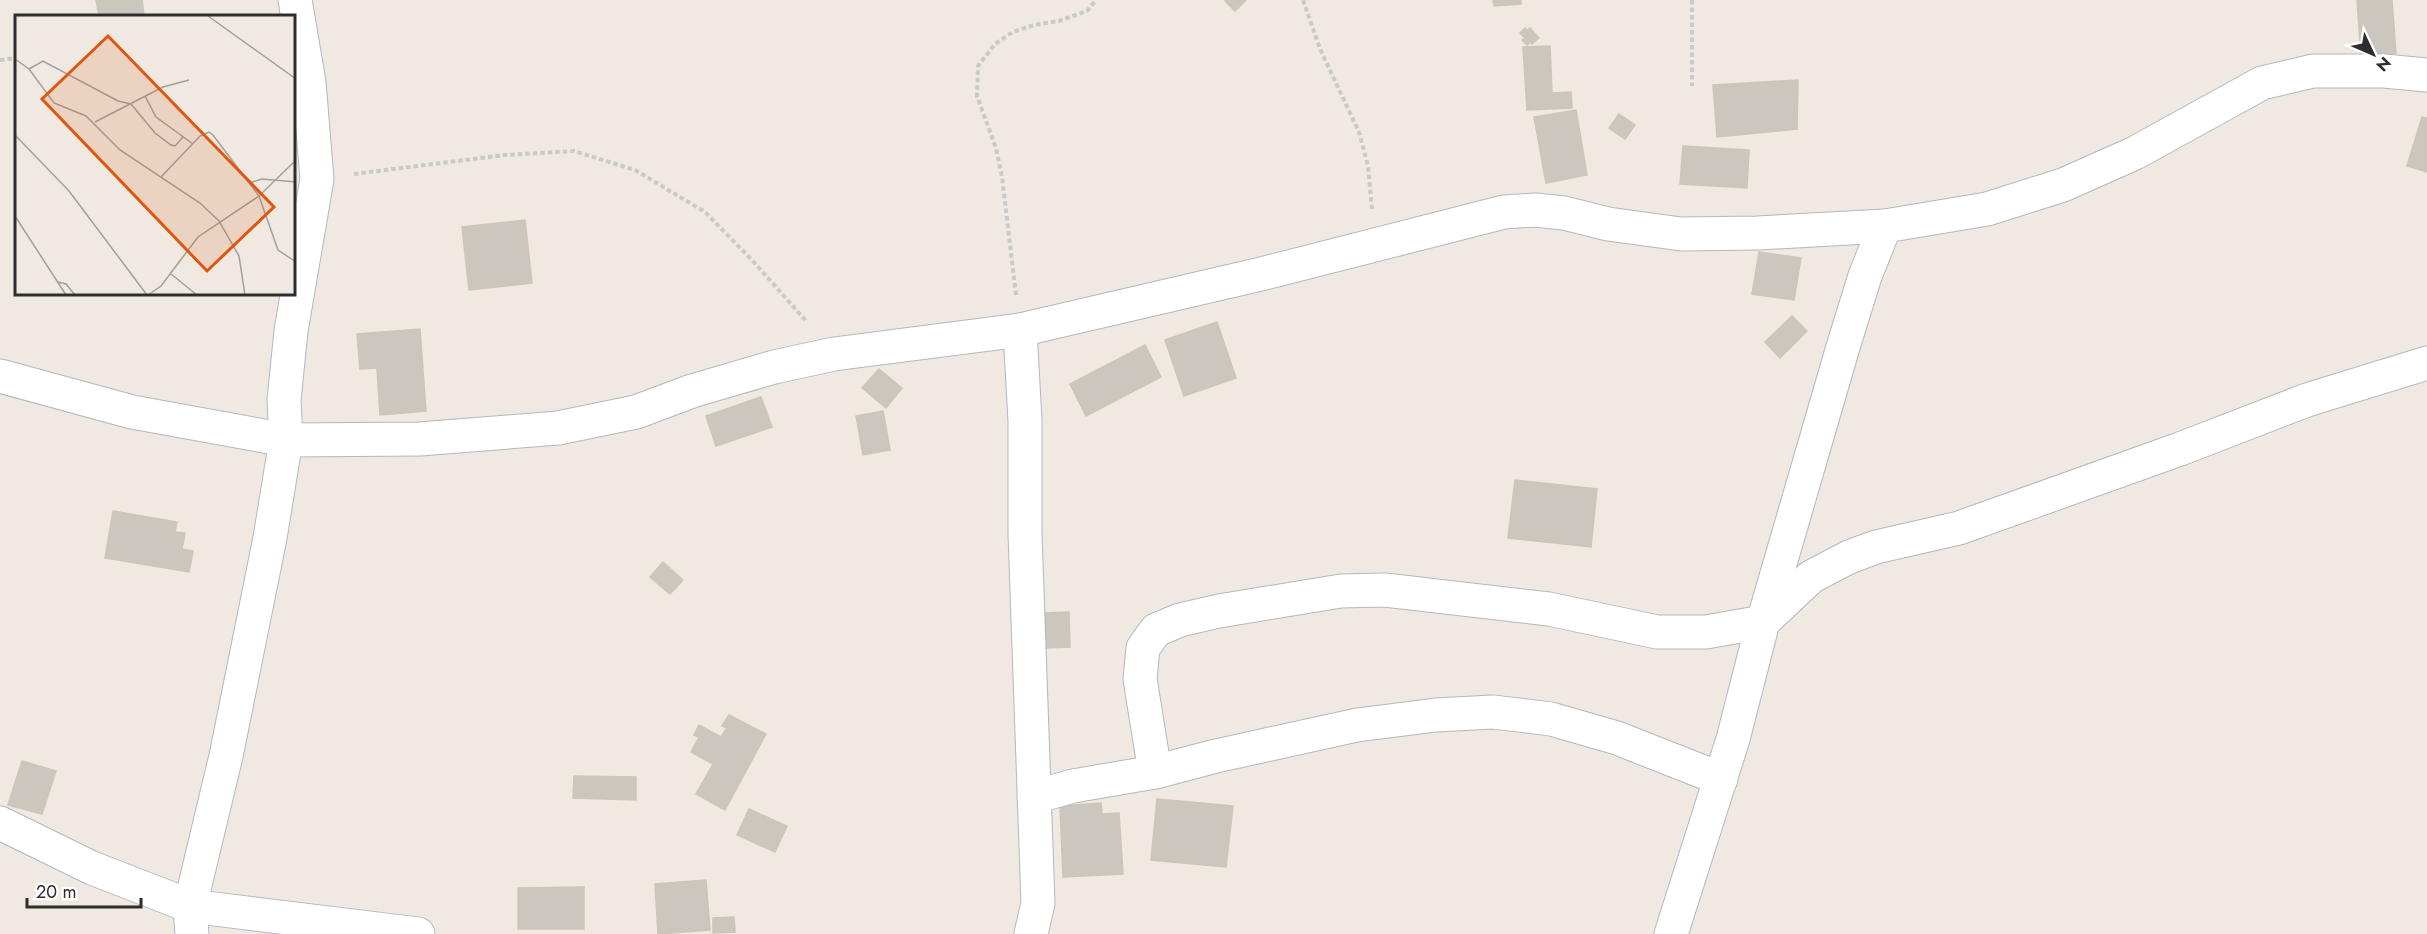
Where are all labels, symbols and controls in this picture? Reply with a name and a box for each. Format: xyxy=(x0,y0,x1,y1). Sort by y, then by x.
inset map xyxy=(15,15,296,296)
north arrow xyxy=(2343,24,2403,84)
text: N xyxy=(2371,52,2396,77)
scale bar xyxy=(27,871,141,909)
text: 20 m xyxy=(36,879,76,905)

